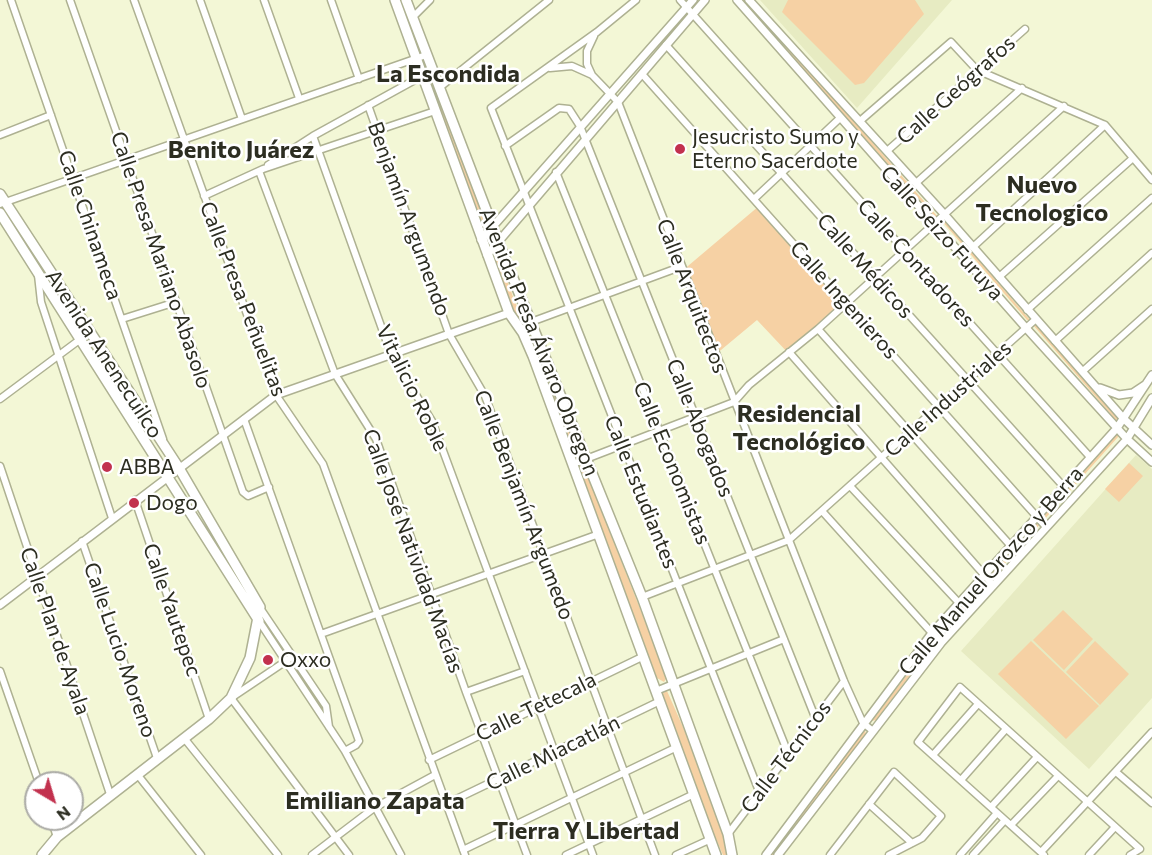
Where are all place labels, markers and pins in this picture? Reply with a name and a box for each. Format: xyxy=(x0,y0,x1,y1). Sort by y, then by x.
place label: Jesucristo Sumo y Eterno Sacerdote xyxy=(692,124,859,174)
marker: Jesucristo Sumo y Eterno Sacerdote xyxy=(673,142,687,156)
place label: ABBA xyxy=(119,454,175,480)
marker: ABBA xyxy=(100,460,114,474)
place label: Dogo xyxy=(146,490,198,516)
marker: Dogo xyxy=(127,496,141,510)
place label: Oxxo xyxy=(280,647,331,673)
marker: Oxxo xyxy=(261,653,275,667)

